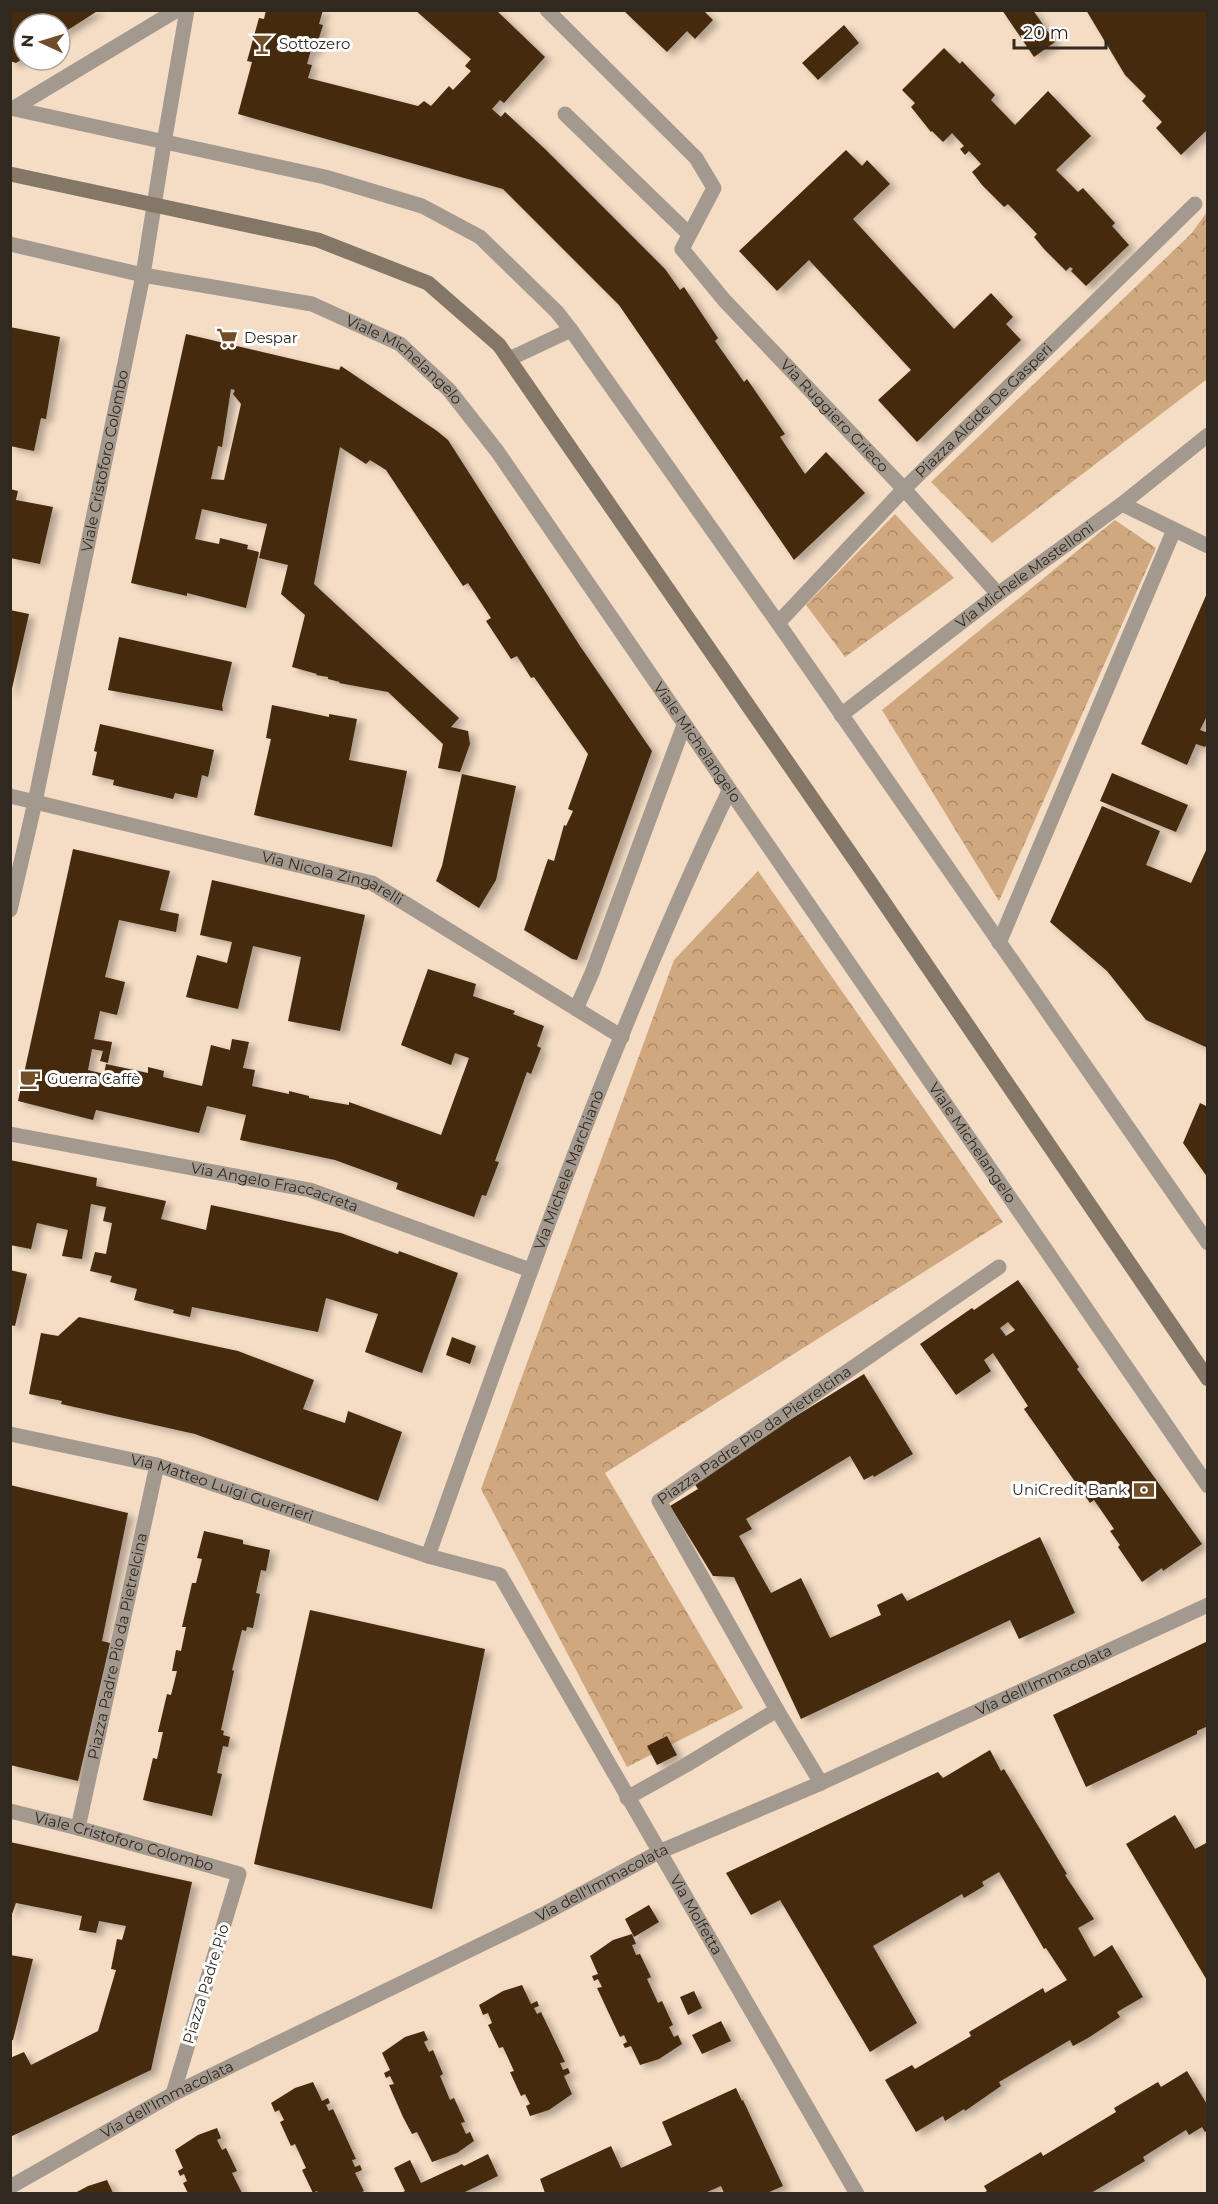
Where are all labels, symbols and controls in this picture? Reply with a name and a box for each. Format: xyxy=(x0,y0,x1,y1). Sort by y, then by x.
north arrow xyxy=(12,12,72,72)
scale bar xyxy=(1014,12,1106,50)
text: 20 m xyxy=(1023,22,1069,44)
bar icon: Sottozero xyxy=(250,32,274,56)
text: N xyxy=(18,34,37,48)
place label: Sottozero xyxy=(279,34,350,53)
street label: Viale Michelangelo xyxy=(343,311,467,408)
supermarket icon: Despar xyxy=(215,326,239,350)
place label: Despar xyxy=(244,328,298,347)
street label: Piazza Alcide De Gasperi xyxy=(911,339,1056,482)
street label: Via Ruggiero Grieco xyxy=(776,355,893,476)
street label: Viale Cristoforo Colombo xyxy=(76,368,132,554)
street label: Via Michele Mastelloni xyxy=(952,518,1097,632)
street label: Viale Michelangelo xyxy=(650,678,746,806)
street label: Via Nicola Zingarelli xyxy=(260,847,407,909)
cafe icon: Guerra Caffè xyxy=(18,1067,42,1091)
place label: Guerra Caffè xyxy=(47,1069,140,1088)
street label: Viale Michelangelo xyxy=(925,1079,1021,1207)
street label: Via Michele Marchianò xyxy=(529,1087,608,1252)
street label: Via Angelo Fraccacreta xyxy=(189,1158,361,1216)
street label: Piazza Padre Pio da Pietrelcina xyxy=(653,1361,855,1508)
street label: Via Matteo Luigi Guerrieri xyxy=(129,1450,316,1526)
bank icon: UniCredit Bank xyxy=(1132,1478,1156,1502)
place label: UniCredit Bank xyxy=(1012,1480,1127,1499)
street label: Piazza Padre Pio da Pietrelcina xyxy=(83,1531,151,1761)
street label: Via dell'Immacolata xyxy=(972,1641,1115,1720)
street label: Viale Cristoforo Colombo xyxy=(32,1807,216,1875)
street label: Via dell'Immacolata xyxy=(532,1839,671,1926)
street label: Via Molfetta xyxy=(666,1871,727,1958)
street label: Piazza Padre Pio xyxy=(178,1922,233,2046)
street label: Via dell'Immacolata xyxy=(97,2056,237,2142)

